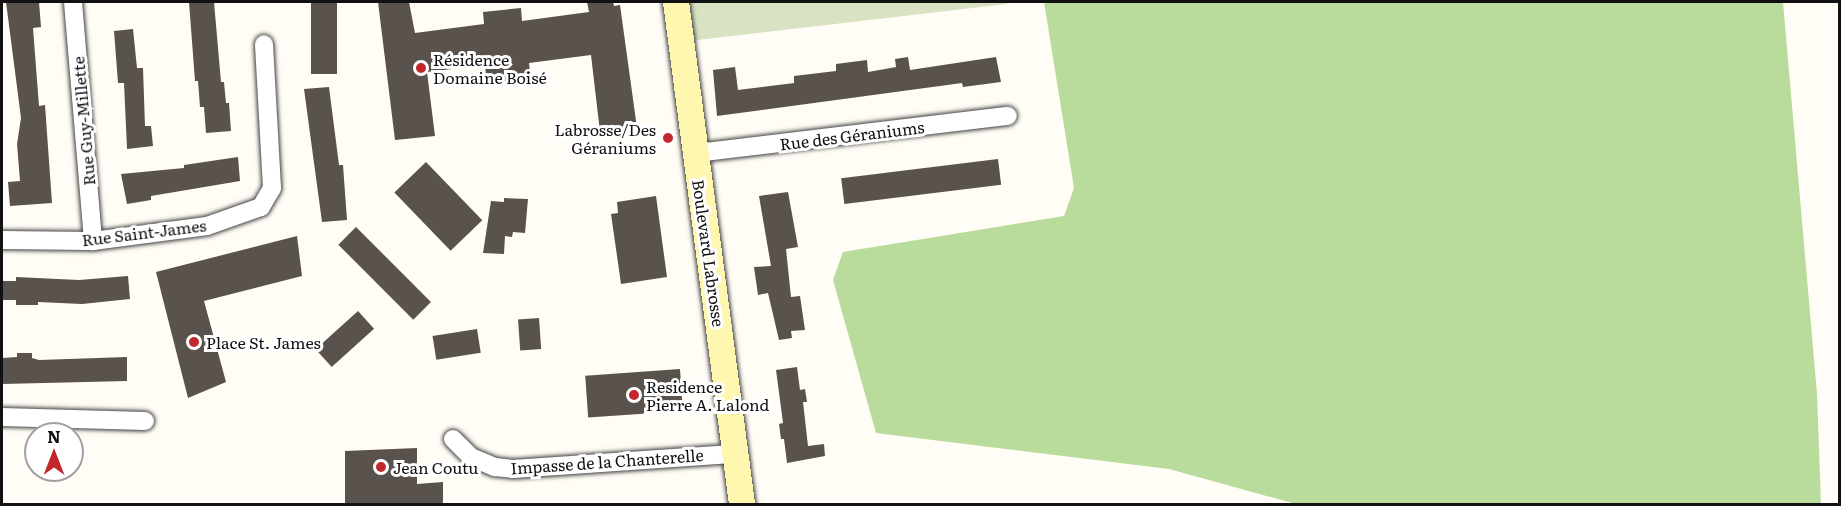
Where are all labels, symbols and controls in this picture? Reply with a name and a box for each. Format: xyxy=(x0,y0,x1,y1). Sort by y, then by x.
place label: Résidence Domaine Boisé xyxy=(433,49,547,87)
street label: Rue Guy-Millette xyxy=(68,56,98,186)
marker: Résidence Domaine Boisé xyxy=(414,61,428,75)
street label: Rue des Géraniums xyxy=(779,117,925,153)
place label: Labrosse/Des Géraniums xyxy=(554,119,656,157)
marker: Labrosse/Des Géraniums xyxy=(661,131,675,145)
street label: Boulevard Labrosse xyxy=(689,178,729,328)
street label: Rue Saint-James xyxy=(81,215,207,249)
place label: Place St. James xyxy=(206,332,321,352)
marker: Place St. James xyxy=(187,335,201,349)
place label: Residence Pierre A. Lalond xyxy=(646,376,769,414)
marker: Residence Pierre A. Lalond xyxy=(627,388,641,402)
north arrow xyxy=(24,422,84,482)
text: N xyxy=(47,424,61,448)
street label: Impasse de la Chanterelle xyxy=(510,445,704,477)
place label: Jean Coutu xyxy=(393,457,478,477)
marker: Jean Coutu xyxy=(374,460,388,474)

